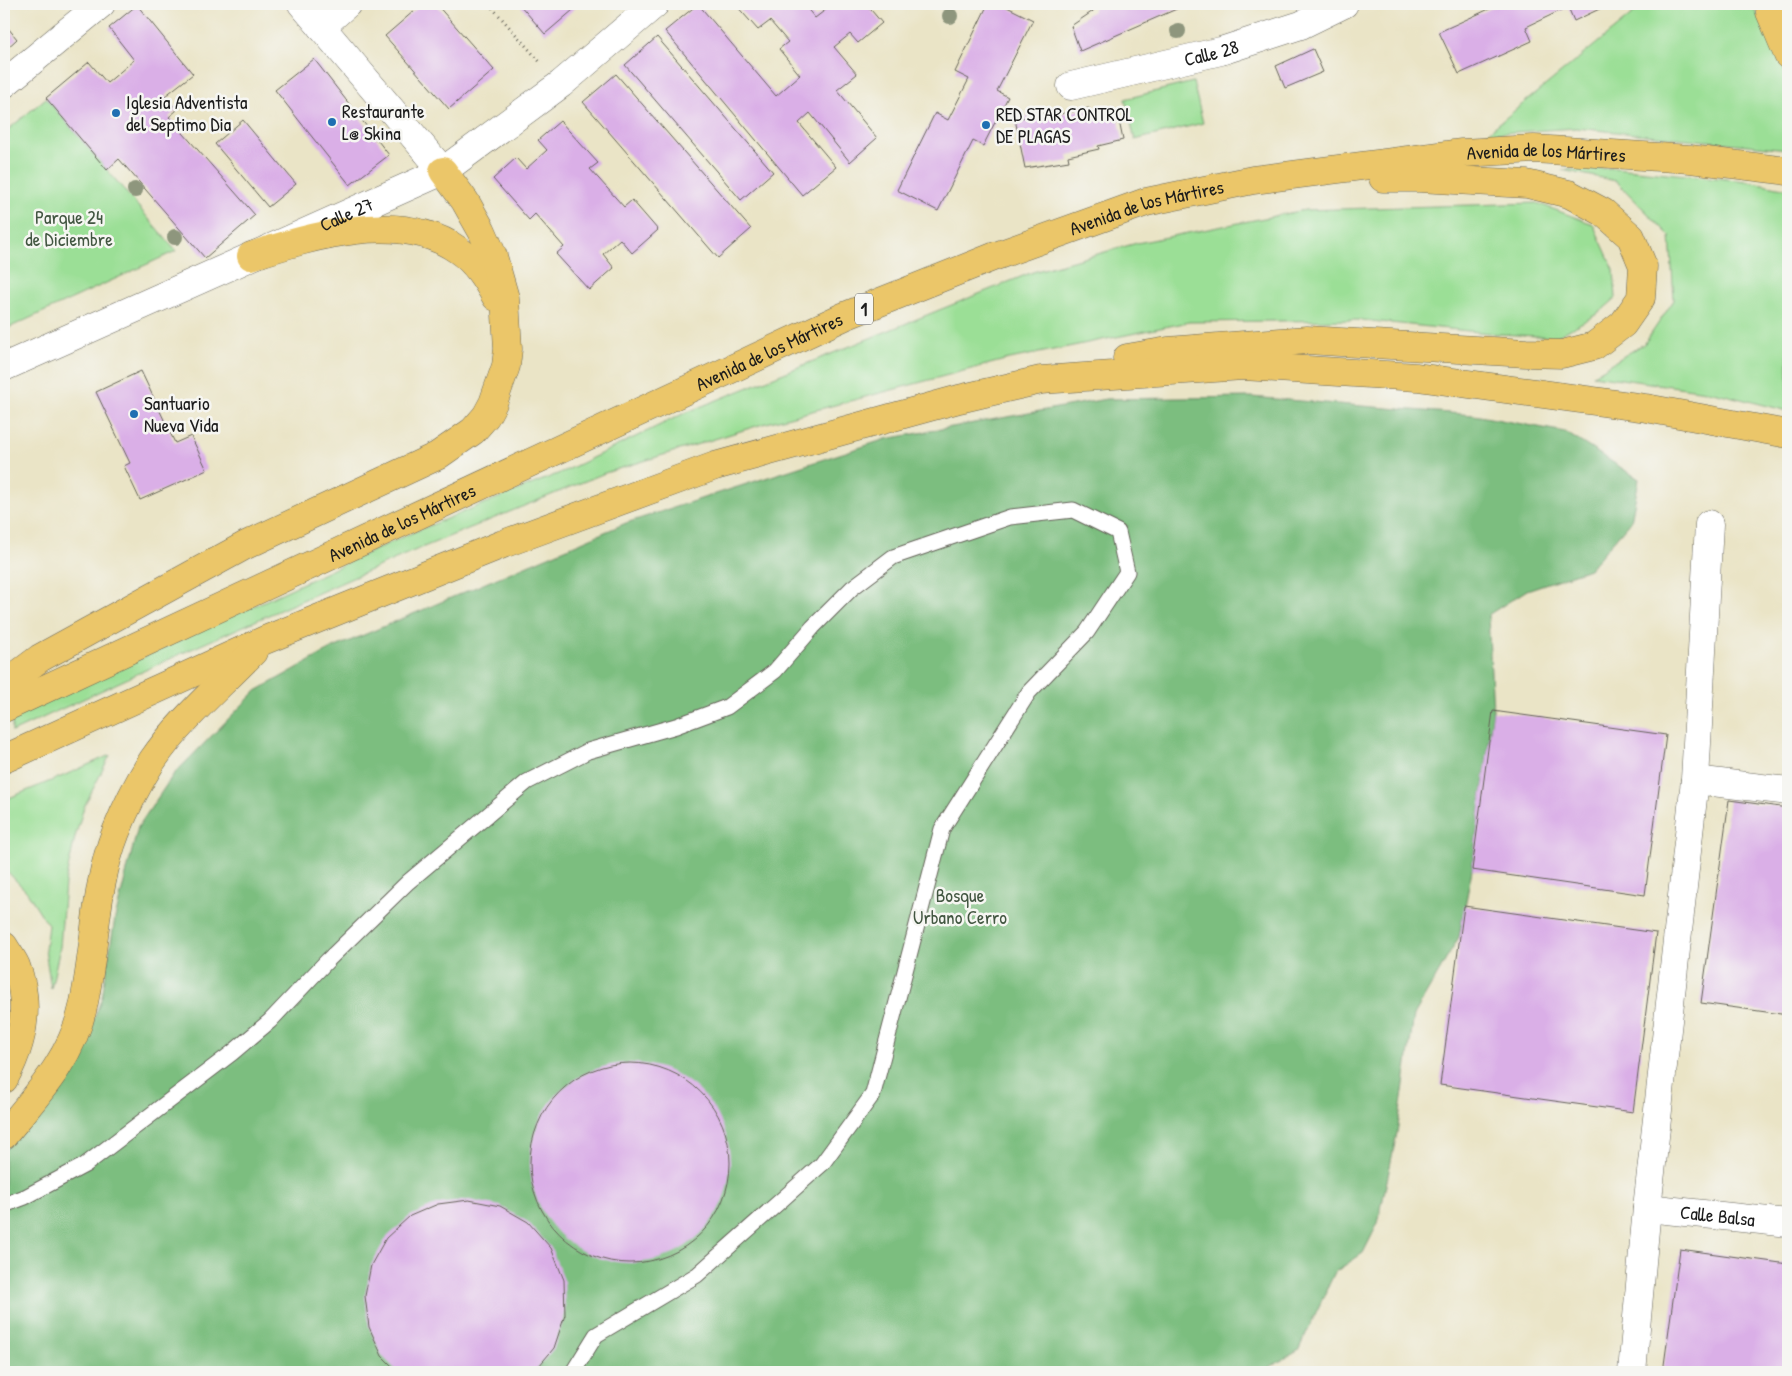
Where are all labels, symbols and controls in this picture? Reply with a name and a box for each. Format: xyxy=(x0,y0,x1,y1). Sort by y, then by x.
street label: Calle 28 xyxy=(1181,33,1242,72)
place label: Iglesia Adventista del Septimo Dia xyxy=(126,89,248,137)
place label: Restaurante L@ Skina xyxy=(342,98,425,146)
place label: RED STAR CONTROL DE PLAGAS xyxy=(996,101,1133,149)
marker: Iglesia Adventista del Septimo Dia xyxy=(110,107,122,119)
marker: Restaurante L@ Skina xyxy=(326,116,338,128)
marker: RED STAR CONTROL DE PLAGAS xyxy=(980,119,992,131)
street label: Avenida de los Mártires xyxy=(1466,136,1627,168)
street label: Avenida de los Mártires xyxy=(1066,173,1226,241)
street label: Calle 27 xyxy=(315,191,377,237)
park label: Parque 24 de Diciembre xyxy=(25,204,113,252)
road number: 1 xyxy=(855,294,873,324)
street label: Avenida de los Mártires xyxy=(691,306,847,397)
place label: Santuario Nueva Vida xyxy=(144,390,219,438)
marker: Santuario Nueva Vida xyxy=(128,408,140,420)
street label: Avenida de los Mártires xyxy=(324,477,480,568)
park label: Bosque Urbano Cerro xyxy=(913,882,1007,930)
street label: Calle Balsa xyxy=(1679,1199,1757,1232)

